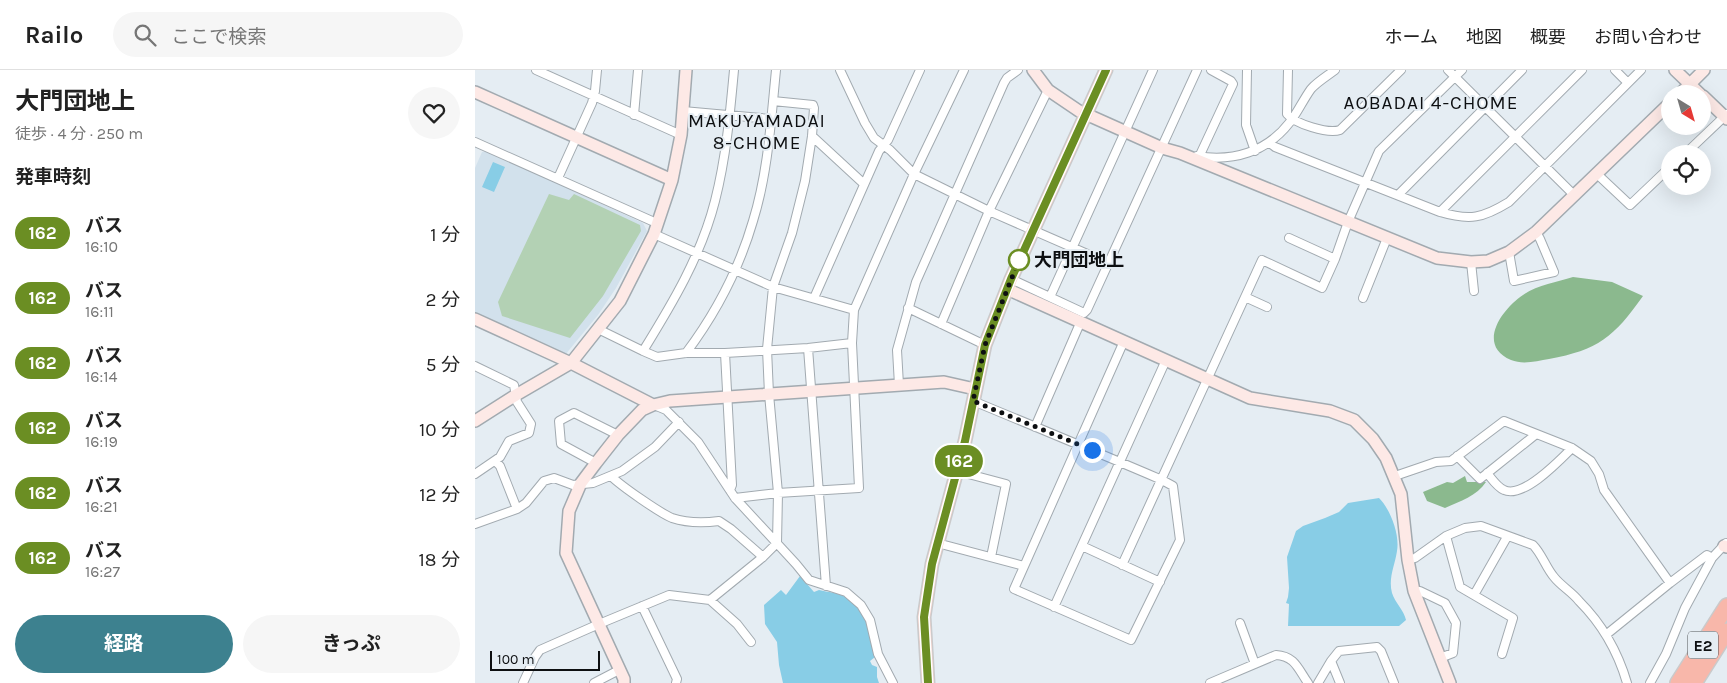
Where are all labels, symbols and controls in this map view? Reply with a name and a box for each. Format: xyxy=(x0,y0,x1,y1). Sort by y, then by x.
search box xyxy=(113,12,463,57)
text: Railo xyxy=(25,21,83,49)
icon: search xyxy=(131,21,159,49)
text: ここで検索 xyxy=(171,26,266,48)
text: ホーム xyxy=(1385,26,1438,48)
text: 地図 xyxy=(1466,26,1502,48)
text: 概要 xyxy=(1530,26,1566,48)
text: お問い合わせ xyxy=(1594,26,1702,48)
north arrow xyxy=(1661,85,1711,135)
map controls xyxy=(1661,85,1711,195)
text: 大門団地上 xyxy=(15,87,135,115)
button: heart xyxy=(408,87,460,139)
district label: AOBADAI 4-CHOME xyxy=(1344,92,1518,114)
district label: MAKUYAMADAI 8-CHOME xyxy=(688,110,826,154)
text: 徒歩 · 4 分 · 250 m xyxy=(15,124,143,143)
button: locate xyxy=(1661,145,1711,195)
text: 発車時刻 xyxy=(15,166,91,188)
text: バス xyxy=(85,215,123,237)
text: 162 xyxy=(28,222,57,244)
text: 1 分 xyxy=(430,224,460,246)
text: 16:10 xyxy=(85,237,118,256)
marker: 大門団地上 xyxy=(1008,249,1030,271)
place label: 大門団地上 xyxy=(1034,249,1124,271)
text: バス xyxy=(85,280,123,302)
text: 162 xyxy=(28,287,57,309)
text: 2 分 xyxy=(425,289,460,311)
text: 16:11 xyxy=(85,302,114,321)
text: バス xyxy=(85,345,123,367)
text: 162 xyxy=(28,352,57,374)
text: 5 分 xyxy=(426,354,460,376)
text: 16:14 xyxy=(85,367,117,386)
text: バス xyxy=(85,410,123,432)
text: 162 xyxy=(28,417,57,439)
text: 10 分 xyxy=(419,419,460,441)
text: 16:19 xyxy=(85,432,118,451)
your location xyxy=(1080,438,1105,463)
line badge: 162 xyxy=(930,445,988,477)
text: 162 xyxy=(945,450,973,472)
text: バス xyxy=(85,475,123,497)
text: 162 xyxy=(28,482,57,504)
text: 12 分 xyxy=(419,484,460,506)
text: 16:21 xyxy=(85,497,118,516)
text: バス xyxy=(85,540,123,562)
text: 162 xyxy=(28,547,57,569)
text: 18 分 xyxy=(419,549,460,571)
text: 16:27 xyxy=(85,562,120,581)
button: 経路 xyxy=(15,615,233,673)
button: きっぷ xyxy=(243,615,460,673)
road number: E2 xyxy=(1688,632,1718,658)
scale bar xyxy=(490,648,600,671)
text: 100 m xyxy=(497,651,535,668)

